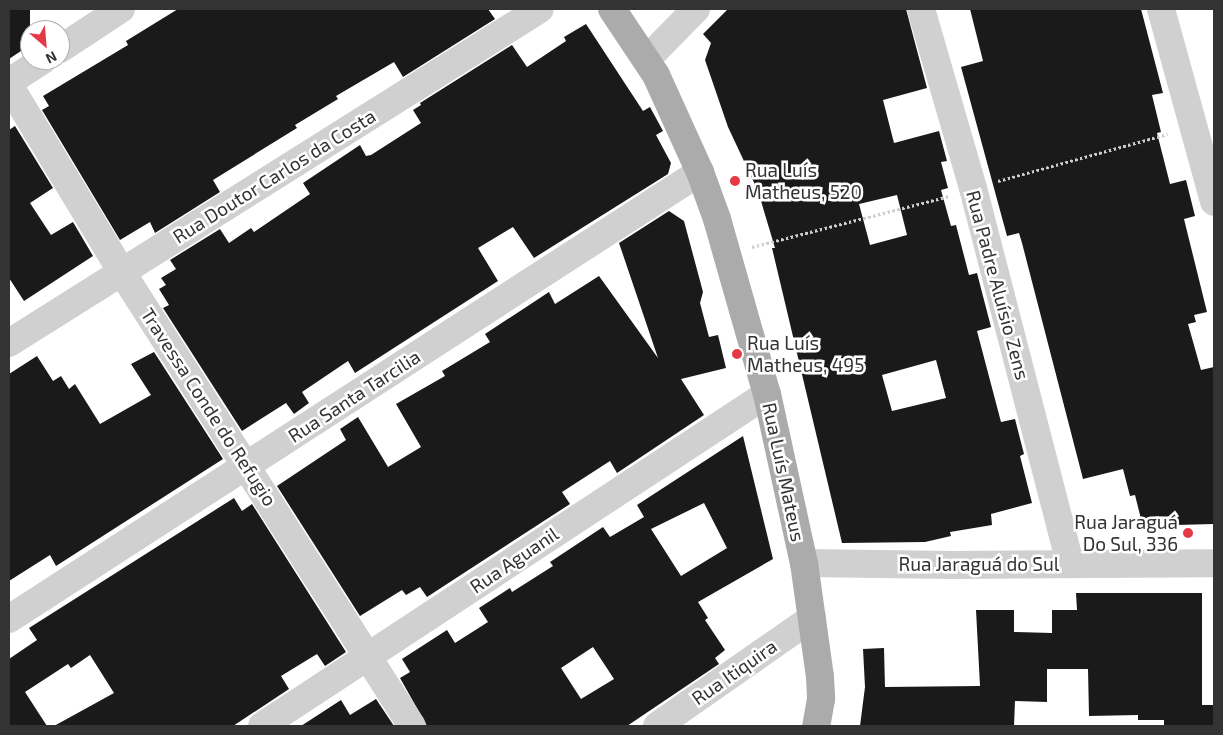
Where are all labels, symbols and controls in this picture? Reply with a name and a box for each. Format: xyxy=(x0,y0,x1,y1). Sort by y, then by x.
north arrow xyxy=(20,20,70,70)
text: N xyxy=(43,48,60,68)
street label: Rua Doutor Carlos da Costa xyxy=(168,104,380,248)
place label: Rua Luís Matheus, 520 xyxy=(745,159,862,203)
marker: Rua Luís Matheus, 520 xyxy=(729,175,741,187)
street label: Rua Padre Aluísio Zens xyxy=(962,188,1034,382)
street label: Travessa Conde do Refugio xyxy=(136,304,282,510)
place label: Rua Luís Matheus, 495 xyxy=(747,332,864,376)
street label: Rua Santa Tarcilia xyxy=(284,345,424,447)
marker: Rua Luís Matheus, 495 xyxy=(731,348,743,360)
street label: Rua Luís Mateus xyxy=(758,400,810,544)
place label: Rua Jaraguá Do Sul, 336 xyxy=(1074,511,1178,555)
street label: Rua Aguanil xyxy=(465,522,563,598)
marker: Rua Jaraguá Do Sul, 336 xyxy=(1182,527,1194,539)
street label: Rua Jaraguá do Sul xyxy=(898,553,1060,575)
street label: Rua Itiquira xyxy=(687,634,781,710)

